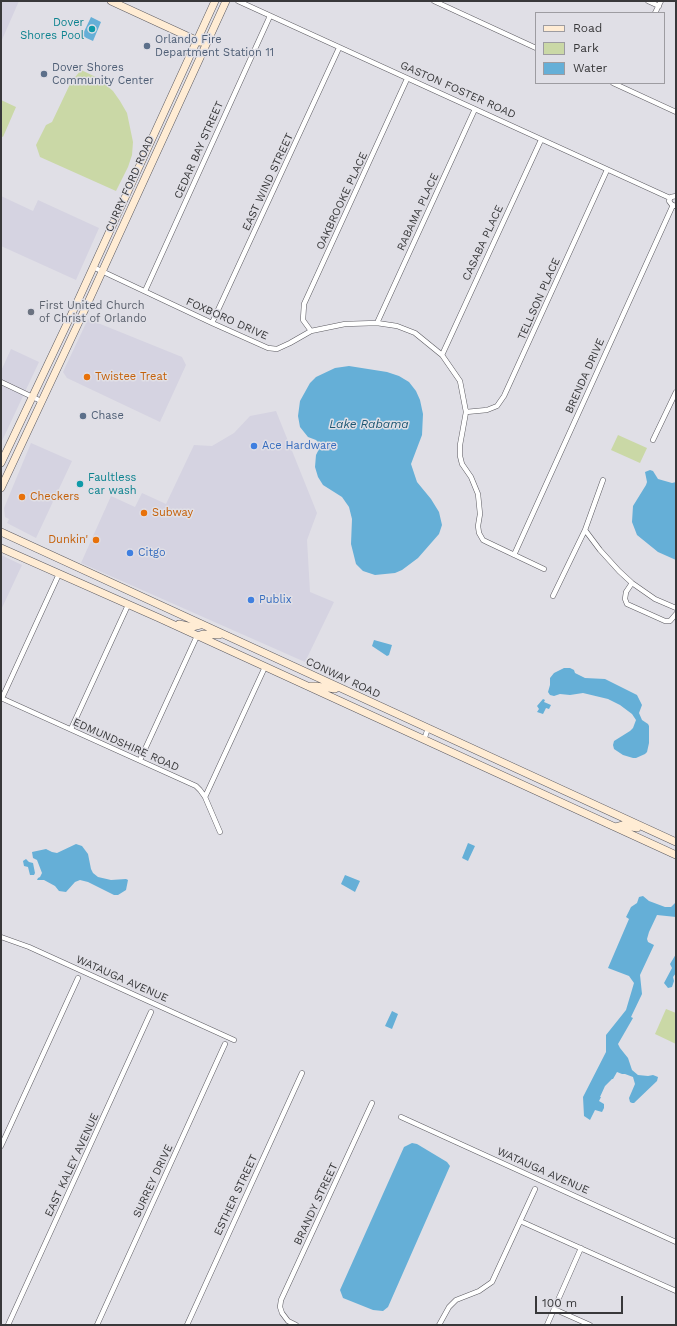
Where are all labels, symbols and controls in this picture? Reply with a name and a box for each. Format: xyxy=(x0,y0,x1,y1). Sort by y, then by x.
legend xyxy=(535,12,665,84)
place label: Dover Shores Pool xyxy=(20,16,84,42)
text: Road xyxy=(573,21,602,35)
marker: Dover Shores Pool xyxy=(87,24,97,34)
place label: Orlando Fire Department Station 11 xyxy=(155,33,274,59)
marker: Orlando Fire Department Station 11 xyxy=(142,41,152,51)
text: Park xyxy=(573,41,599,55)
street label: GASTON FOSTER ROAD xyxy=(398,59,518,121)
place label: Dover Shores Community Center xyxy=(52,61,154,87)
text: Water xyxy=(573,61,607,75)
marker: Dover Shores Community Center xyxy=(39,69,49,79)
street label: CEDAR BAY STREET xyxy=(171,99,227,201)
street label: EAST WIND STREET xyxy=(240,131,296,233)
street label: CURRY FORD ROAD xyxy=(103,134,157,234)
street label: OAKBROOKE PLACE xyxy=(314,150,370,252)
street label: RABAMA PLACE xyxy=(394,171,442,253)
street label: CASABA PLACE xyxy=(460,203,506,283)
street label: TELLSON PLACE xyxy=(515,256,563,342)
street label: FOXBORO DRIVE xyxy=(184,295,270,343)
place label: First United Church of Christ of Orlando xyxy=(39,299,147,325)
marker: First United Church of Christ of Orlando xyxy=(26,307,36,317)
street label: BRENDA DRIVE xyxy=(563,336,607,416)
place label: Twistee Treat xyxy=(95,370,167,384)
marker: Twistee Treat xyxy=(82,372,92,382)
place label: Chase xyxy=(91,409,124,423)
marker: Chase xyxy=(78,411,88,421)
water label: Lake Rabama xyxy=(329,417,409,431)
place label: Ace Hardware xyxy=(262,439,337,453)
marker: Ace Hardware xyxy=(249,441,259,451)
place label: Faultless car wash xyxy=(88,471,137,497)
marker: Faultless car wash xyxy=(75,479,85,489)
place label: Checkers xyxy=(30,490,79,504)
marker: Checkers xyxy=(17,492,27,502)
place label: Subway xyxy=(152,506,193,520)
marker: Subway xyxy=(139,508,149,518)
place label: Dunkin' xyxy=(48,533,88,547)
marker: Dunkin' xyxy=(91,535,101,545)
place label: Citgo xyxy=(138,546,166,560)
marker: Citgo xyxy=(125,548,135,558)
place label: Publix xyxy=(259,593,292,607)
marker: Publix xyxy=(246,595,256,605)
street label: CONWAY ROAD xyxy=(304,655,382,701)
street label: EDMUNDSHIRE ROAD xyxy=(71,716,181,774)
street label: WATAUGA AVENUE xyxy=(74,953,170,1005)
street label: EAST KALEY AVENUE xyxy=(42,1111,102,1219)
street label: SURREY DRIVE xyxy=(130,1142,176,1220)
street label: WATAUGA AVENUE xyxy=(495,1145,591,1197)
street label: ESTHER STREET xyxy=(211,1152,261,1238)
street label: BRANDY STREET xyxy=(291,1161,341,1247)
scale bar xyxy=(537,1288,625,1314)
text: 100 m xyxy=(542,1296,577,1310)

